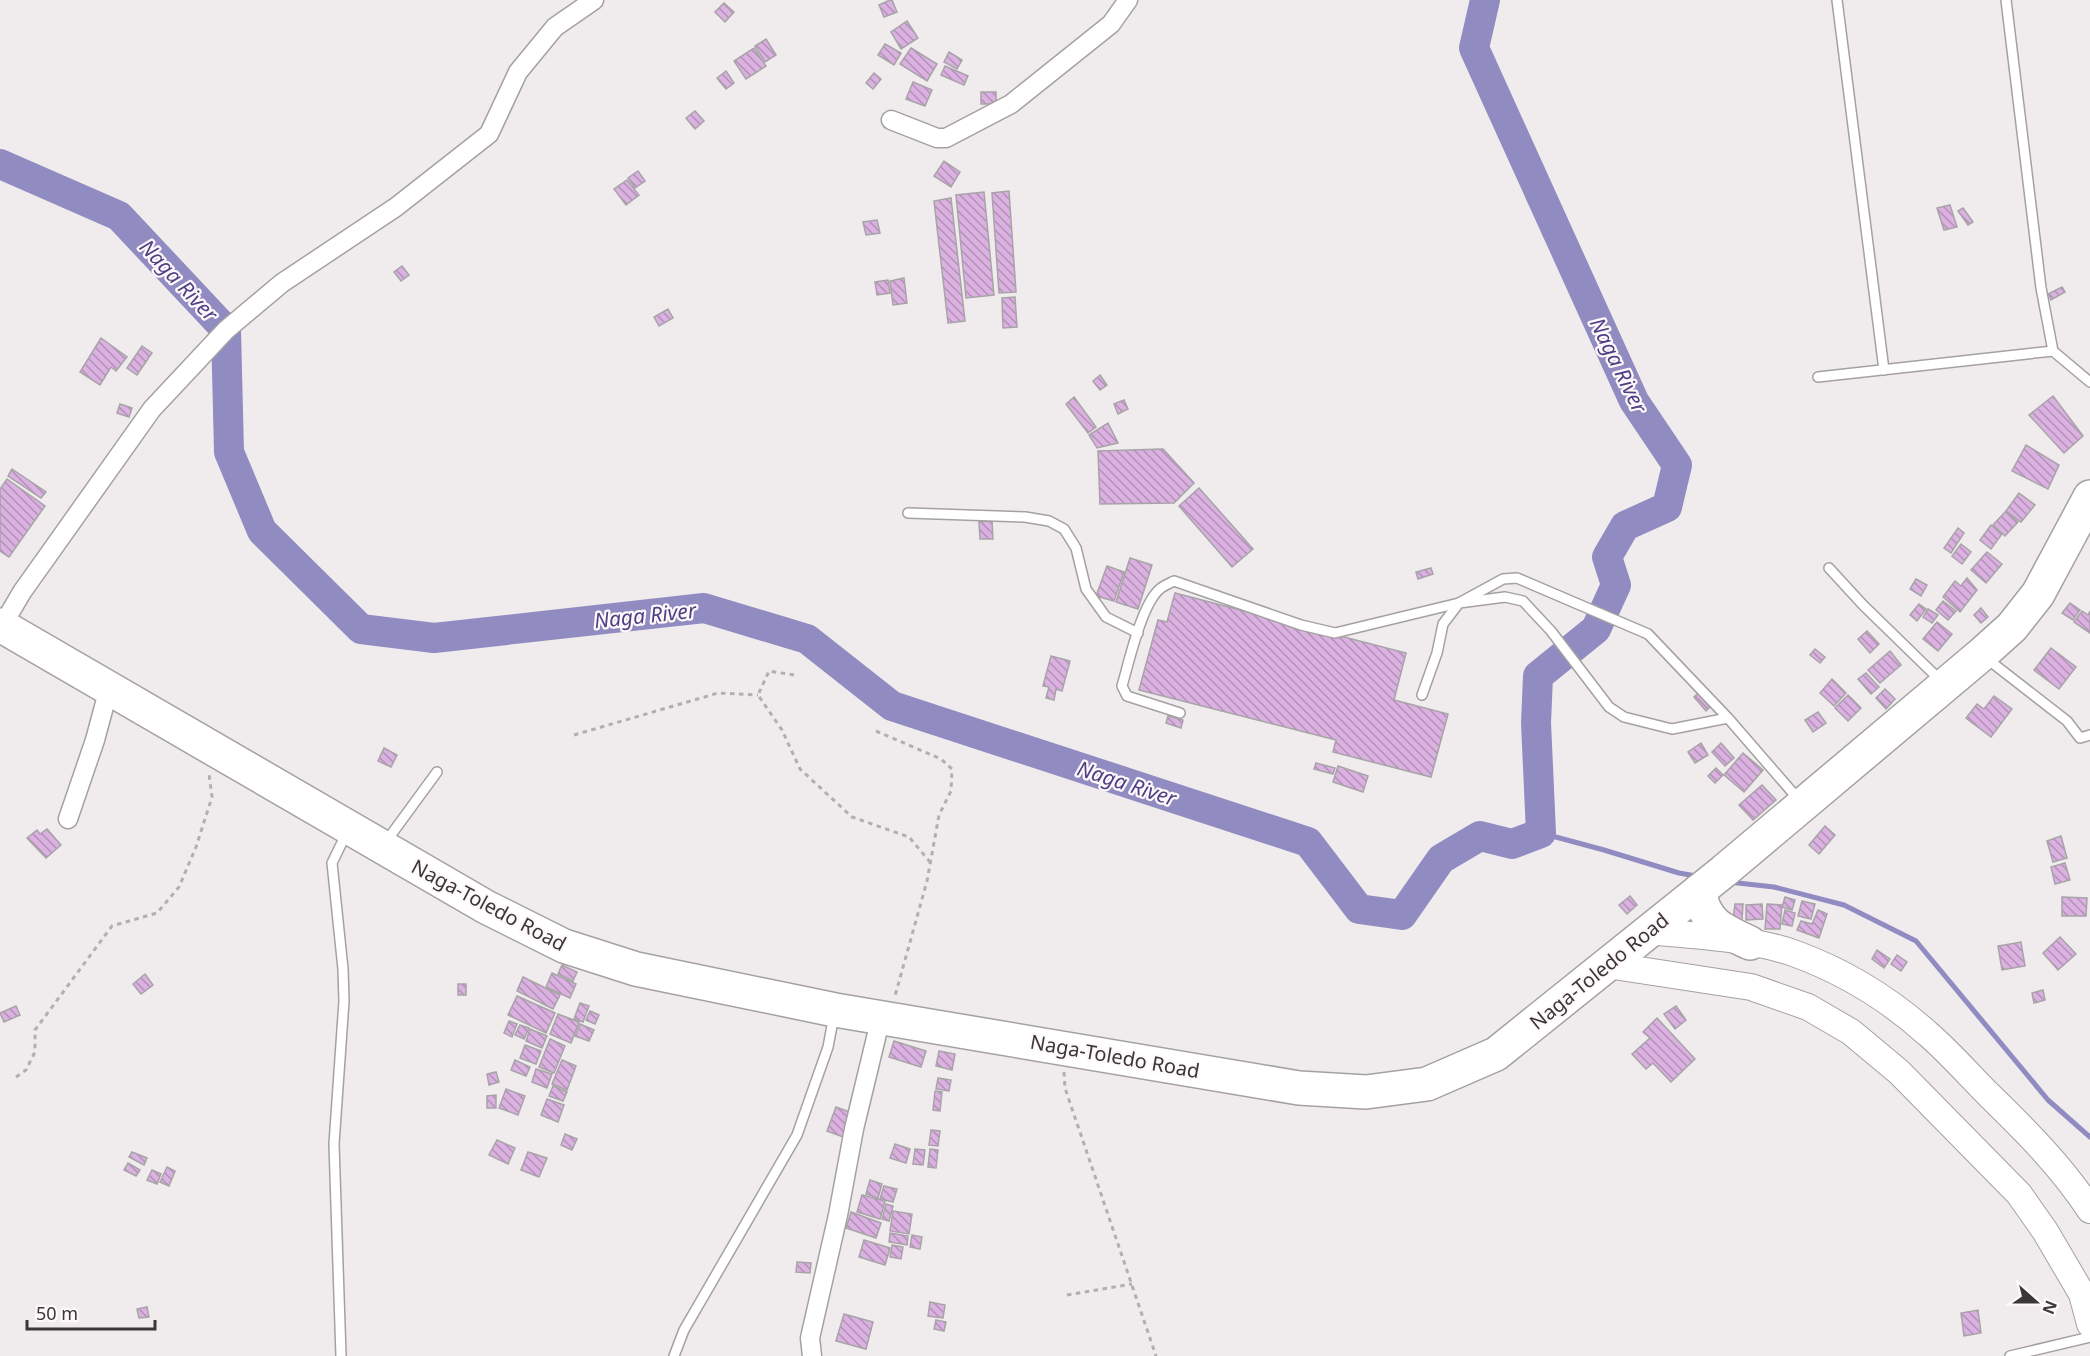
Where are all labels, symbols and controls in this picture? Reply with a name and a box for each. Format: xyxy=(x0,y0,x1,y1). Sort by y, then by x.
water label: Naga River xyxy=(134,233,225,328)
water label: Naga River xyxy=(1584,313,1655,419)
water label: Naga River xyxy=(593,596,699,634)
water label: Naga River xyxy=(1074,754,1182,813)
street label: Naga-Toledo Road xyxy=(407,853,571,957)
street label: Naga-Toledo Road xyxy=(1524,907,1674,1035)
street label: Naga-Toledo Road xyxy=(1028,1028,1202,1084)
north arrow xyxy=(2006,1272,2066,1332)
scale bar xyxy=(27,1293,154,1331)
text: N xyxy=(2037,1297,2063,1317)
text: 50 m xyxy=(36,1301,78,1325)

